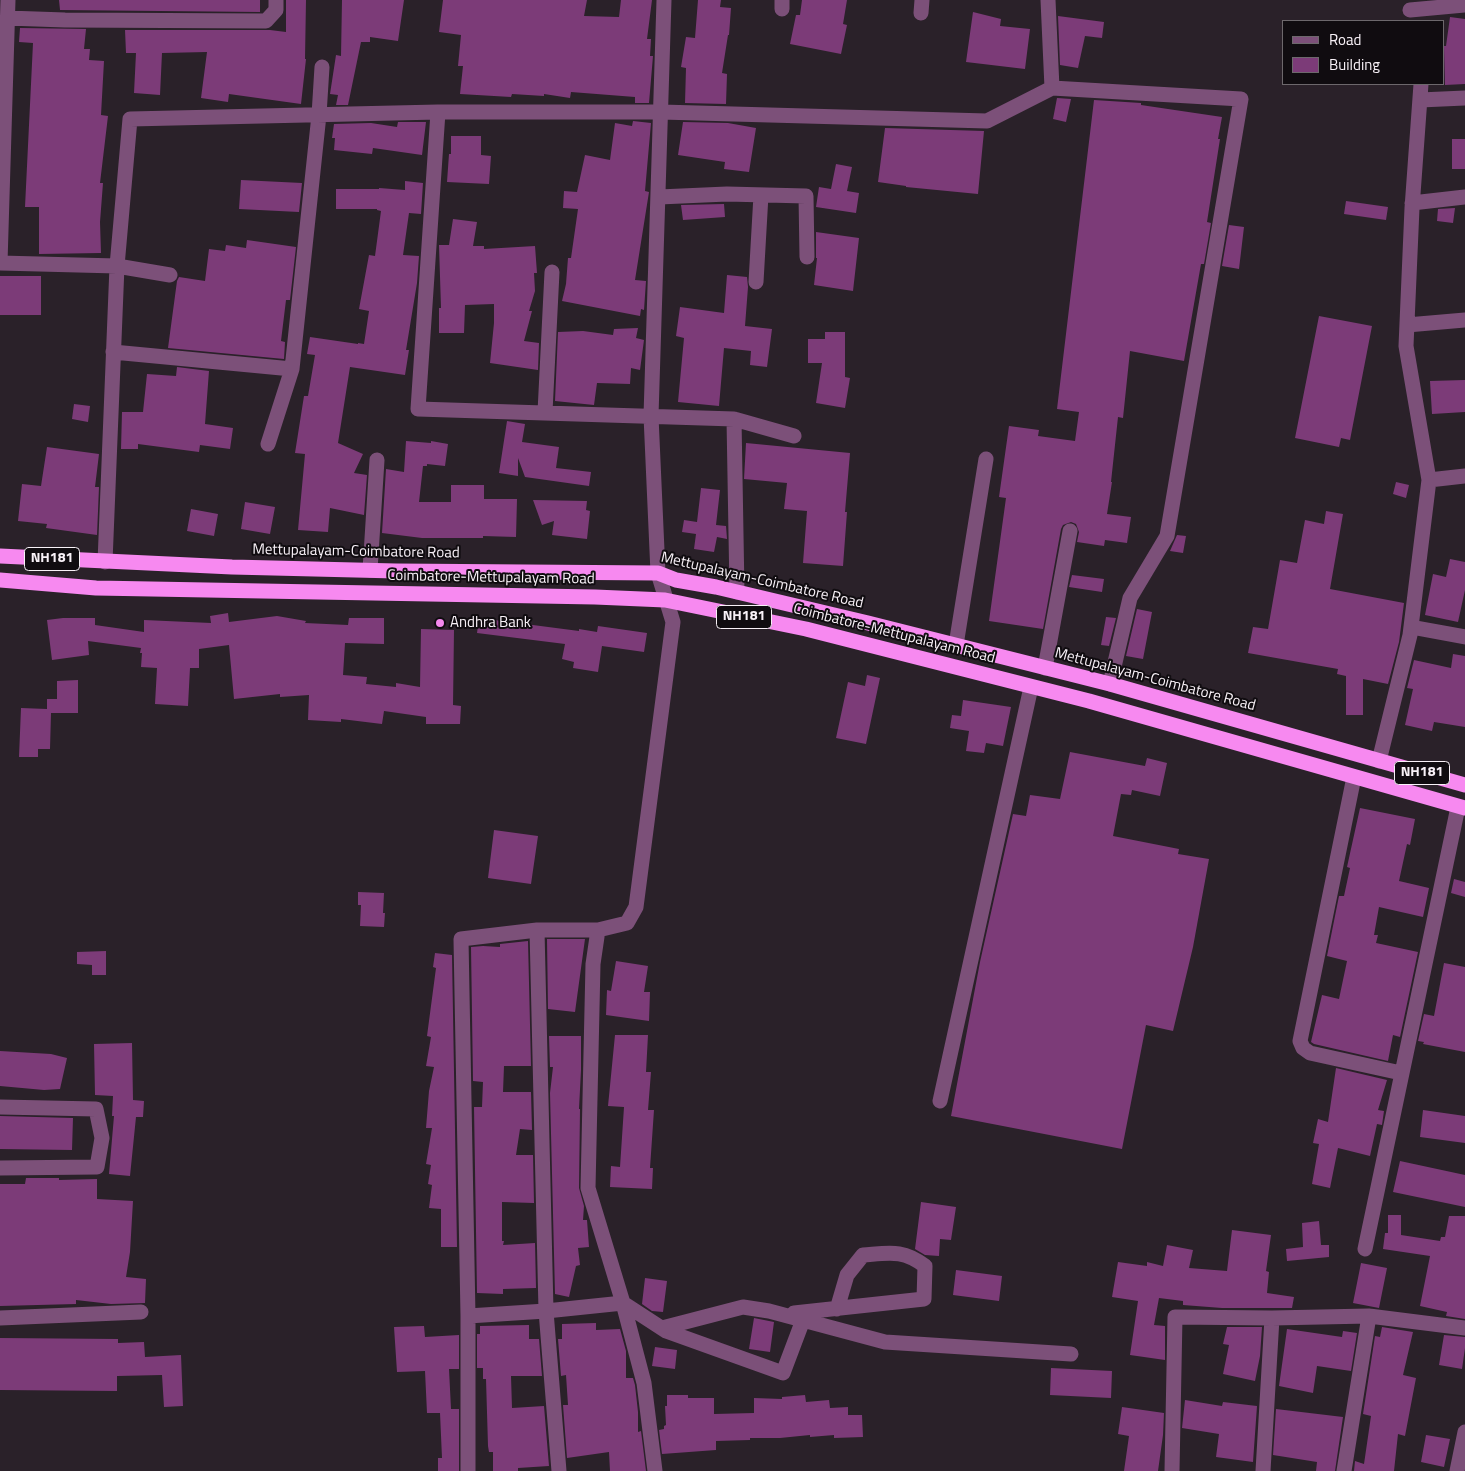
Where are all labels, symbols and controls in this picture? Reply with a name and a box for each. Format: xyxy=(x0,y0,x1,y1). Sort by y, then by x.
legend xyxy=(1282,20,1445,85)
text: Road xyxy=(1329,28,1361,51)
text: Building xyxy=(1329,53,1380,76)
street label: Mettupalayam-Coimbatore Road xyxy=(252,541,460,563)
road number: NH181 xyxy=(24,548,80,570)
street label: Mettupalayam-Coimbatore Road xyxy=(659,549,865,613)
street label: Coimbatore-Mettupalayam Road xyxy=(387,567,595,589)
street label: Coimbatore-Mettupalayam Road xyxy=(791,600,997,668)
road number: NH181 xyxy=(716,606,772,628)
place label: Andhra Bank xyxy=(450,614,531,632)
marker: Andhra Bank xyxy=(434,617,446,629)
street label: Mettupalayam-Coimbatore Road xyxy=(1053,644,1257,716)
road number: NH181 xyxy=(1394,761,1450,784)

